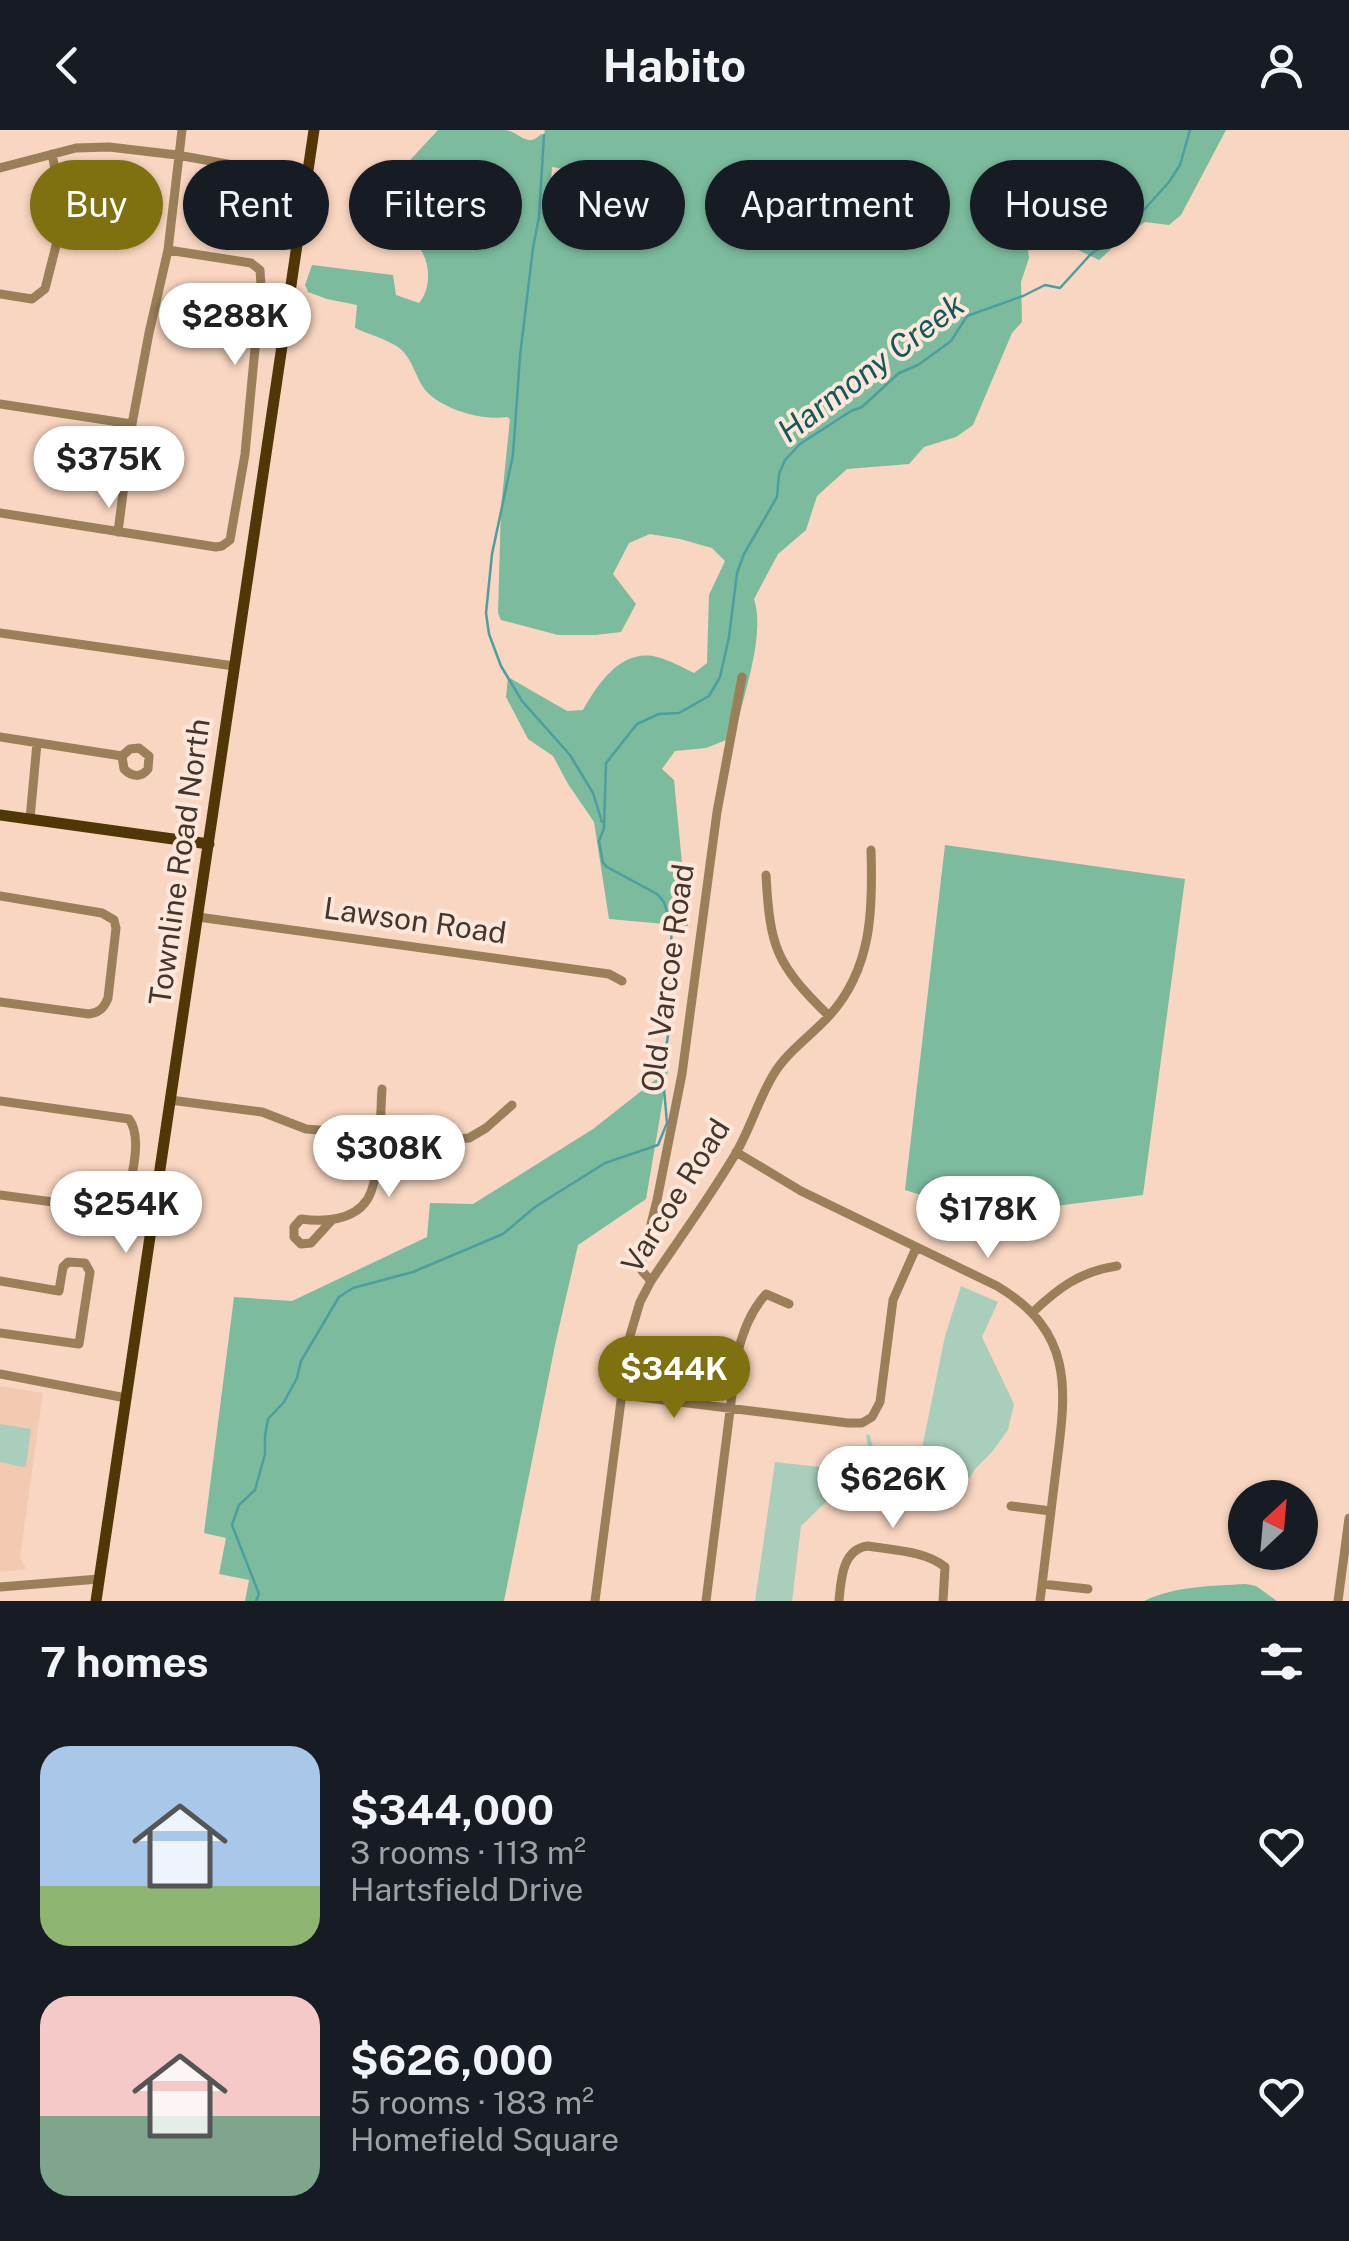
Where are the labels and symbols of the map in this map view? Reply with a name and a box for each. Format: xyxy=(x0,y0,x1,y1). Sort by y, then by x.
pin: $288K xyxy=(165,283,305,368)
water label: Harmony Creek xyxy=(770,285,971,450)
pin: $375K xyxy=(39,426,179,511)
street label: Townline Road North xyxy=(141,716,217,1008)
street label: Old Varcoe Road xyxy=(633,862,701,1094)
street label: Lawson Road xyxy=(322,889,509,951)
street label: Varcoe Road xyxy=(613,1112,737,1279)
pin: $308K xyxy=(319,1115,459,1200)
pin: $254K xyxy=(56,1171,196,1256)
pin: $178K xyxy=(918,1176,1058,1261)
pin: $344K xyxy=(604,1336,744,1421)
pin: $626K xyxy=(823,1446,963,1531)
north arrow xyxy=(1228,1480,1318,1570)

